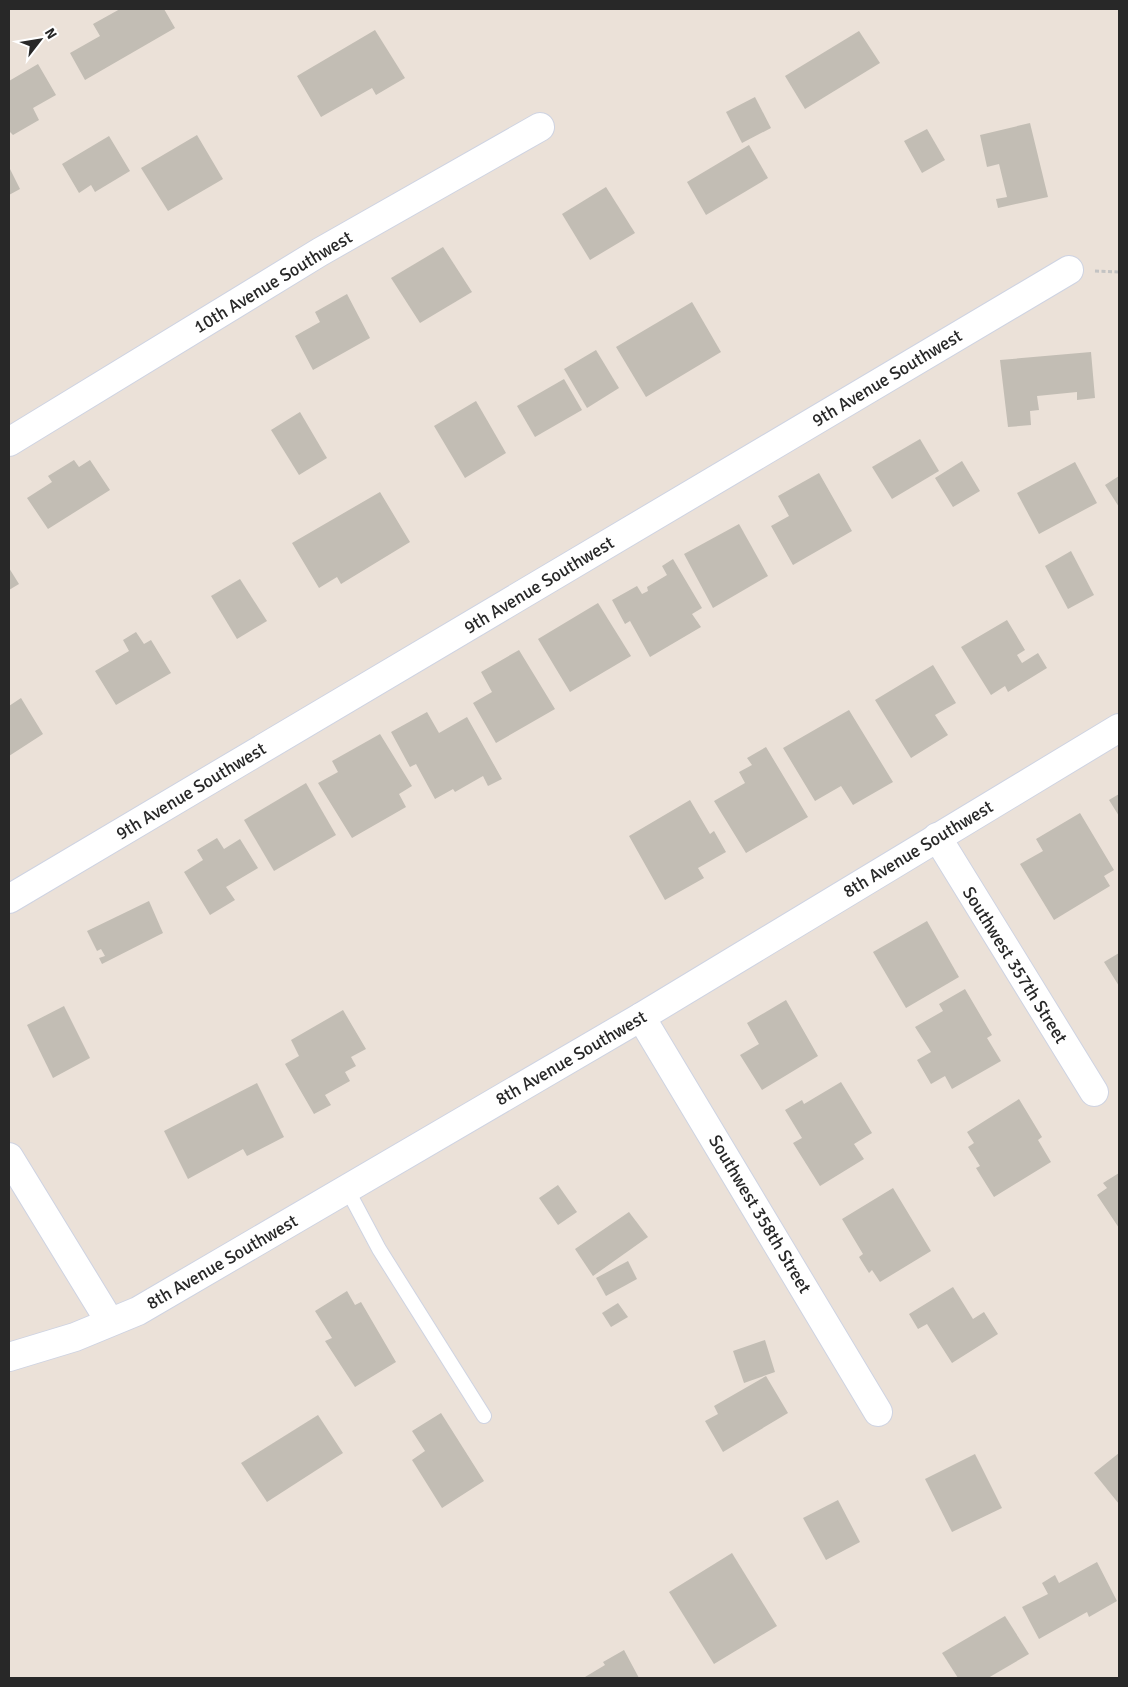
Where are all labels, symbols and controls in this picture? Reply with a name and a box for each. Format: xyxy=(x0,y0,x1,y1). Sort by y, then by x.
north arrow xyxy=(15,15,65,65)
text: N xyxy=(41,25,61,42)
street label: 10th Avenue Southwest xyxy=(190,226,356,338)
street label: 9th Avenue Southwest xyxy=(808,325,966,431)
street label: 9th Avenue Southwest xyxy=(460,532,618,638)
street label: 9th Avenue Southwest xyxy=(112,738,270,844)
street label: 8th Avenue Southwest xyxy=(839,796,997,902)
street label: Southwest 357th Street xyxy=(958,882,1072,1048)
street label: 8th Avenue Southwest xyxy=(491,1006,651,1110)
street label: Southwest 358th Street xyxy=(704,1131,816,1297)
street label: 8th Avenue Southwest xyxy=(142,1210,302,1314)

